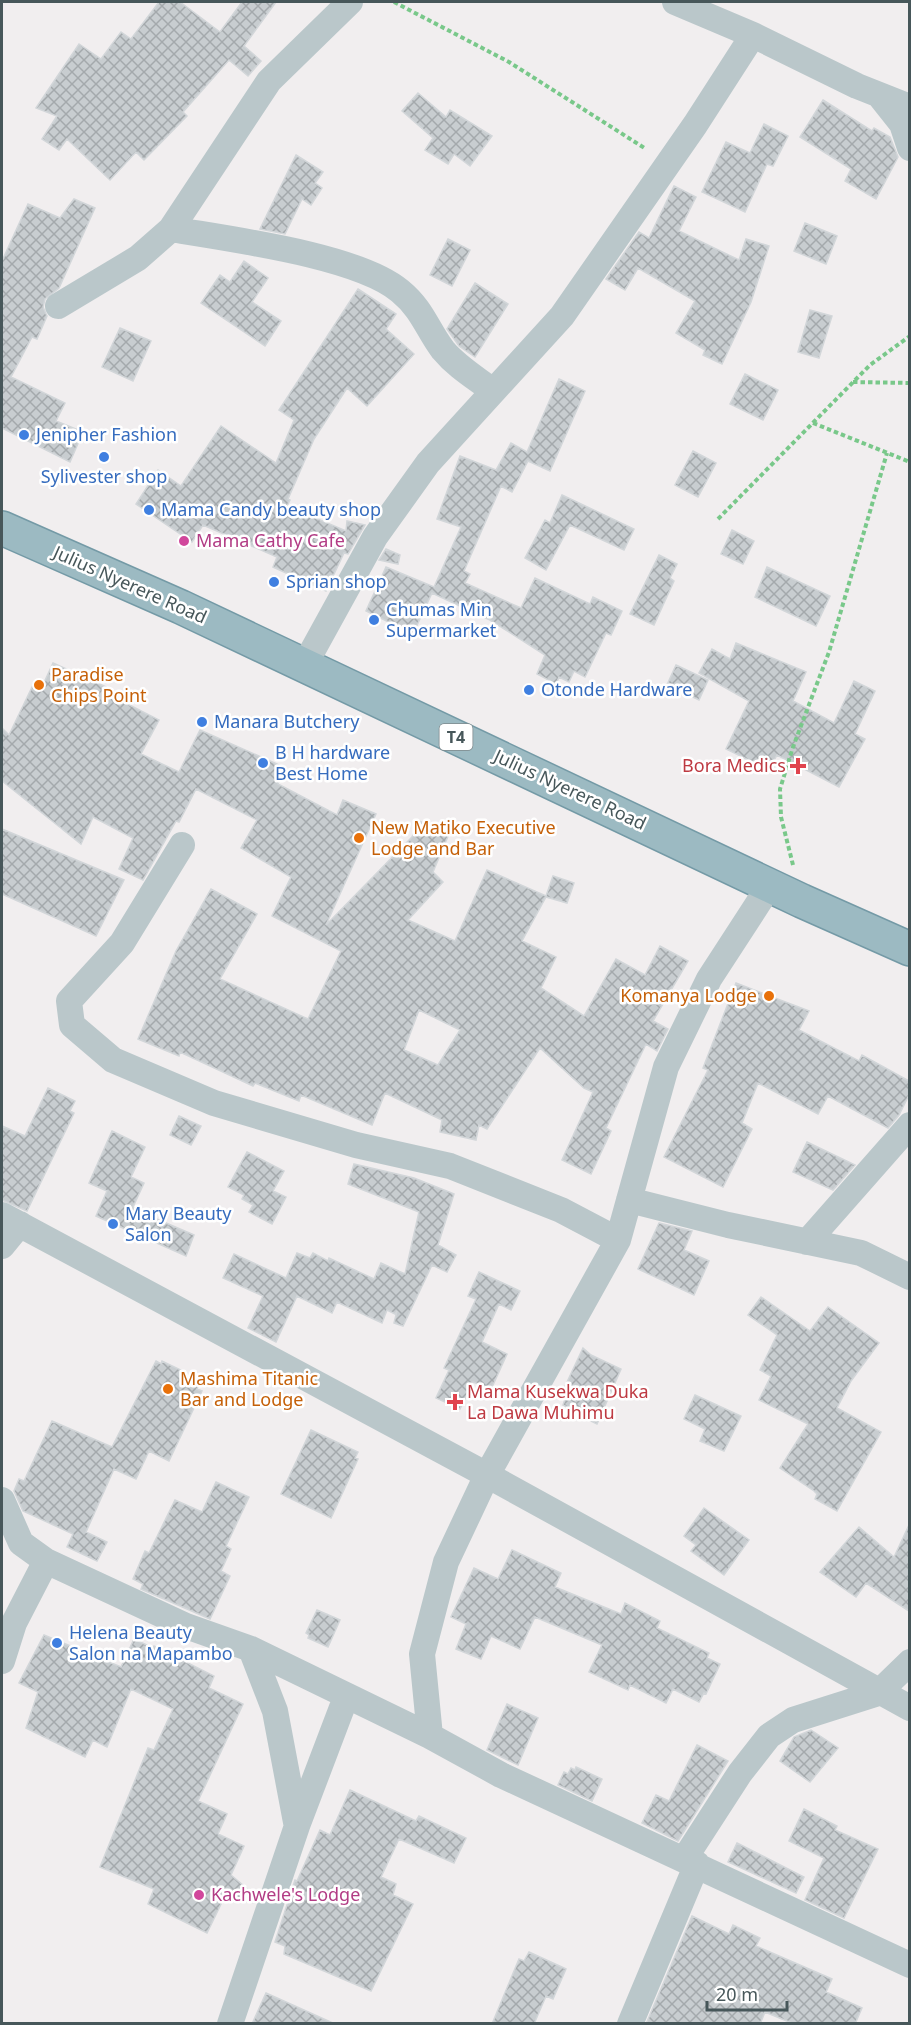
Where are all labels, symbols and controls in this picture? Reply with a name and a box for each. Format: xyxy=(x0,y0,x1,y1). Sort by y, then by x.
place label: Jenipher Fashion xyxy=(34,422,177,446)
marker: Jenipher Fashion xyxy=(17,428,31,442)
marker: Sylivester shop xyxy=(97,450,111,464)
place label: Sylivester shop xyxy=(41,464,167,488)
place label: Mama Candy beauty shop xyxy=(161,497,381,521)
marker: Mama Candy beauty shop xyxy=(142,503,156,517)
place label: Mama Cathy Cafe xyxy=(196,528,345,552)
marker: Mama Cathy Cafe xyxy=(177,534,191,548)
street label: Julius Nyerere Road xyxy=(48,539,211,629)
place label: Sprian shop xyxy=(286,569,387,593)
marker: Sprian shop xyxy=(267,575,281,589)
place label: Chumas Min Supermarket xyxy=(386,597,497,642)
marker: Chumas Min Supermarket xyxy=(367,613,381,627)
place label: Paradise Chips Point xyxy=(51,662,147,707)
place label: Otonde Hardware xyxy=(541,677,693,701)
marker: Paradise Chips Point xyxy=(32,678,46,692)
marker: Otonde Hardware xyxy=(522,683,536,697)
place label: Manara Butchery xyxy=(214,709,360,733)
marker: Manara Butchery xyxy=(195,715,209,729)
road number: T4 xyxy=(440,724,472,750)
place label: B H hardware Best Home xyxy=(275,740,390,785)
street label: Julius Nyerere Road xyxy=(489,742,650,835)
place label: Bora Medics xyxy=(682,753,786,777)
marker: B H hardware Best Home xyxy=(256,756,270,770)
marker: Bora Medics xyxy=(791,759,805,773)
place label: New Matiko Executive Lodge and Bar xyxy=(371,815,556,860)
marker: New Matiko Executive Lodge and Bar xyxy=(352,831,366,845)
place label: Komanya Lodge xyxy=(620,983,757,1007)
marker: Komanya Lodge xyxy=(762,989,776,1003)
place label: Mary Beauty Salon xyxy=(125,1201,232,1246)
marker: Mary Beauty Salon xyxy=(106,1217,120,1231)
place label: Mashima Titanic Bar and Lodge xyxy=(180,1366,318,1411)
place label: Mama Kusekwa Duka La Dawa Muhimu xyxy=(467,1379,649,1424)
marker: Mashima Titanic Bar and Lodge xyxy=(161,1382,175,1396)
marker: Mama Kusekwa Duka La Dawa Muhimu xyxy=(448,1395,462,1409)
place label: Helena Beauty Salon na Mapambo xyxy=(69,1620,233,1665)
marker: Helena Beauty Salon na Mapambo xyxy=(50,1636,64,1650)
place label: Kachwele's Lodge xyxy=(211,1882,360,1906)
marker: Kachwele's Lodge xyxy=(192,1888,206,1902)
scale bar xyxy=(707,1974,786,2012)
text: 20 m xyxy=(716,1982,758,2006)

